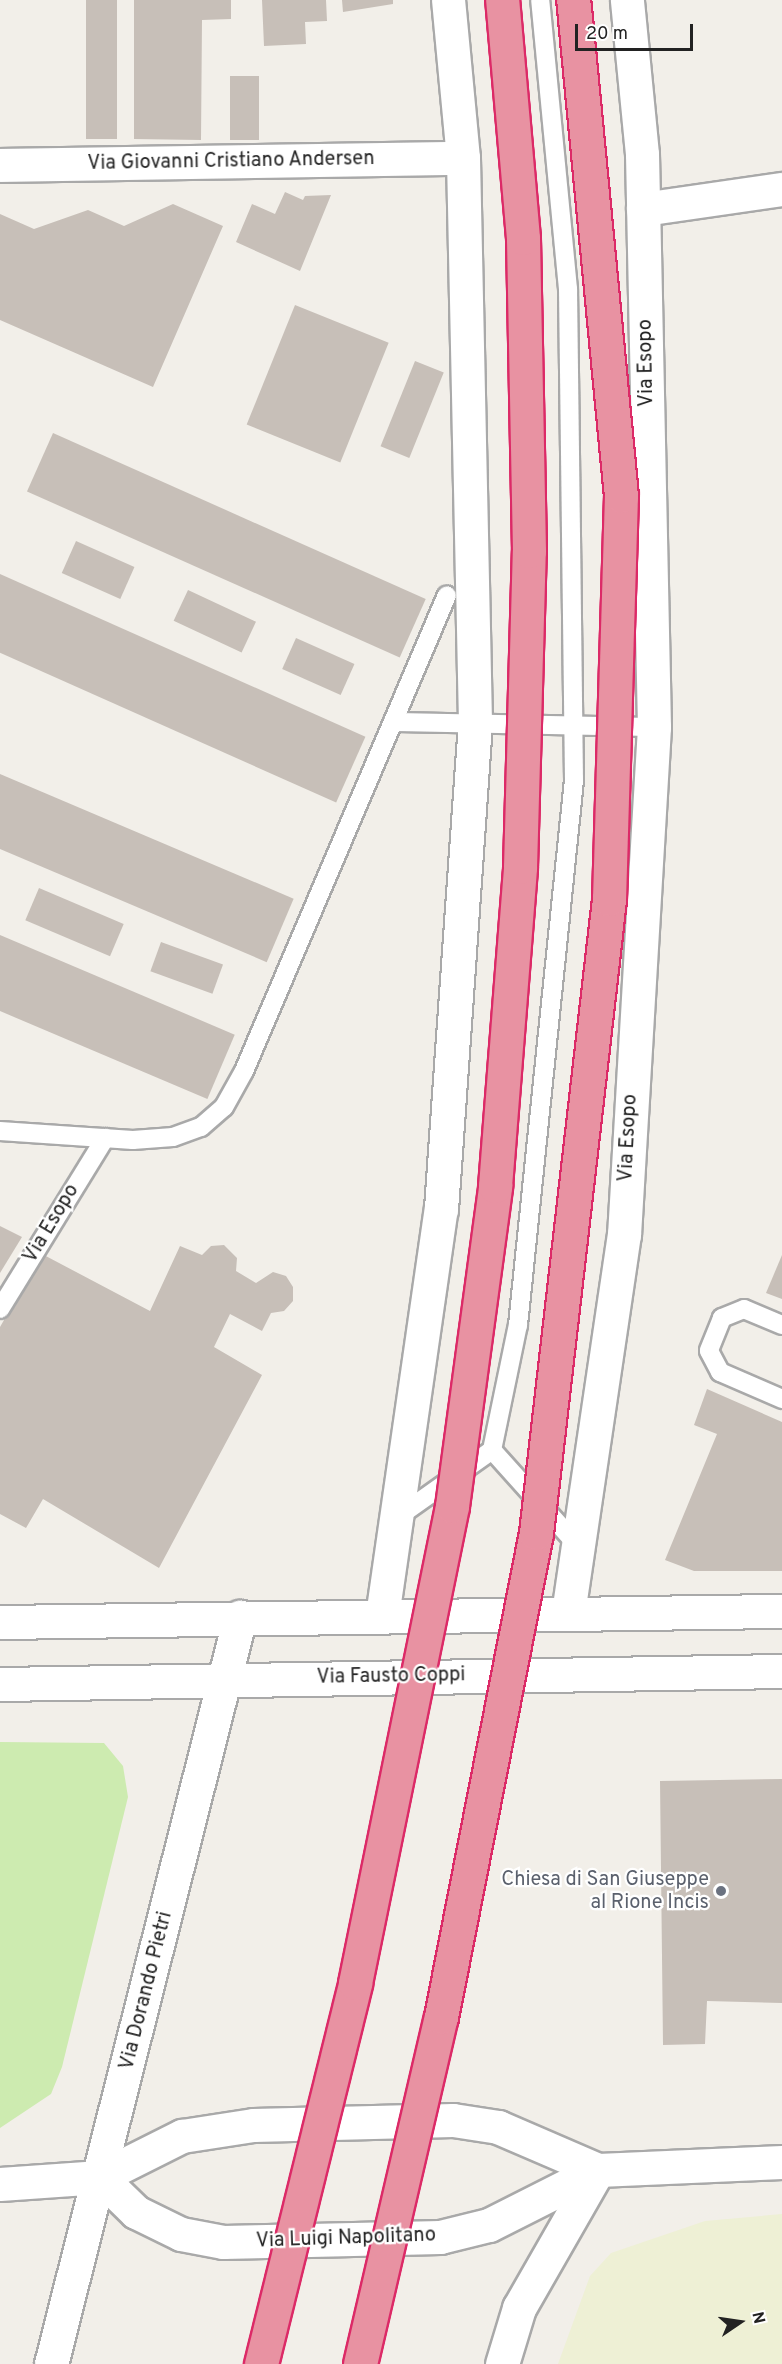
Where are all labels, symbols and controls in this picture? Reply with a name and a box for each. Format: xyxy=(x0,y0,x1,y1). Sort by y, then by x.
scale bar xyxy=(578,12,696,50)
text: 20 m xyxy=(586,23,628,46)
street label: Via Giovanni Cristiano Andersen xyxy=(87,147,375,177)
street label: Via Esopo xyxy=(634,319,660,407)
street label: Via Esopo xyxy=(615,1093,643,1183)
street label: Via Esopo xyxy=(19,1180,85,1268)
street label: Via Fausto Coppi xyxy=(316,1664,466,1690)
place label: Chiesa di San Giuseppe al Rione Incis xyxy=(501,1868,709,1915)
marker: Chiesa di San Giuseppe al Rione Incis xyxy=(714,1884,728,1898)
street label: Via Dorando Pietri xyxy=(116,1909,178,2073)
street label: Via Luigi Napolitano xyxy=(256,2224,436,2254)
north arrow xyxy=(710,2292,770,2352)
text: N xyxy=(747,2310,769,2326)

